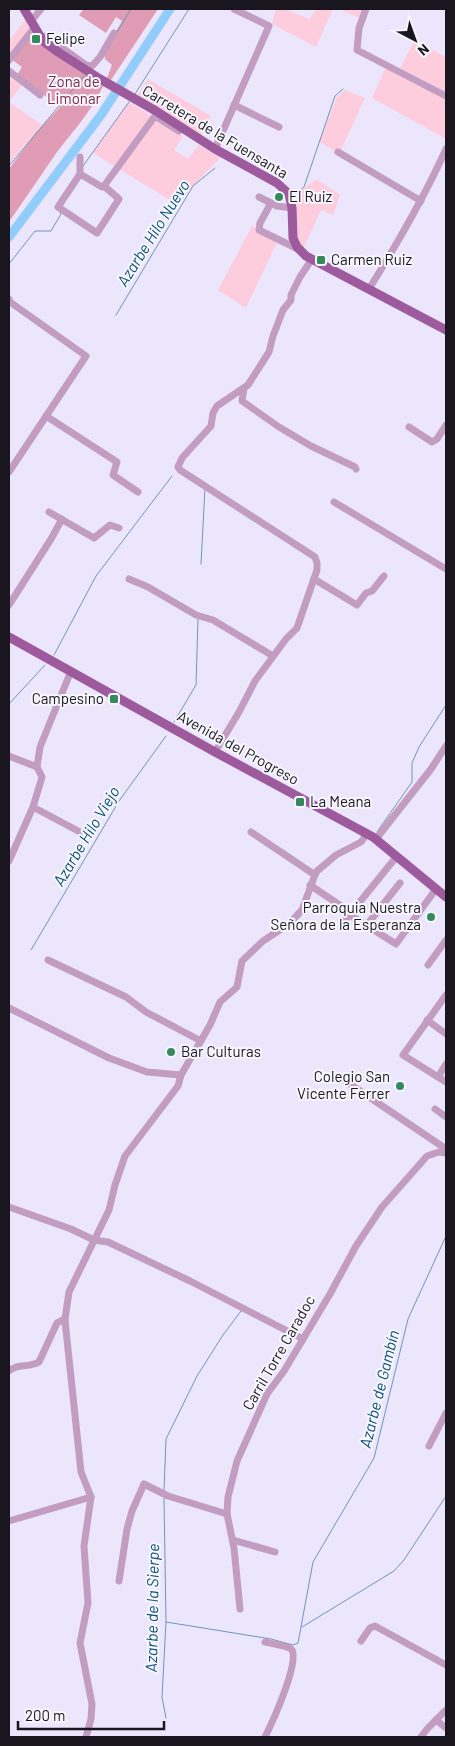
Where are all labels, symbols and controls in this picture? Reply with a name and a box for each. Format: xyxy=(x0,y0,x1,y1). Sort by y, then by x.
north arrow xyxy=(390,15,440,65)
place label: Felipe xyxy=(46,29,85,47)
marker: Felipe xyxy=(30,33,42,45)
text: N xyxy=(415,41,433,60)
park label: Zona de Limonar xyxy=(47,72,102,107)
street label: Carretera de la Fuensanta xyxy=(140,81,292,182)
water label: Azarbe Hilo Nuevo xyxy=(112,176,193,289)
place label: El Ruiz xyxy=(289,187,333,205)
marker: El Ruiz xyxy=(273,191,285,203)
place label: Carmen Ruiz xyxy=(331,250,413,268)
marker: Carmen Ruiz xyxy=(315,254,327,266)
place label: Campesino xyxy=(32,689,104,707)
marker: Campesino xyxy=(108,693,120,705)
street label: Avenida del Progreso xyxy=(175,706,302,788)
water label: Azarbe Hilo Viejo xyxy=(48,782,123,889)
place label: La Meana xyxy=(310,792,371,810)
marker: La Meana xyxy=(294,796,306,808)
place label: Parroquia Nuestra Señora de la Esperanza xyxy=(271,898,421,933)
marker: Parroquia Nuestra Señora de la Esperanza xyxy=(425,911,437,923)
place label: Bar Culturas xyxy=(181,1042,261,1060)
marker: Bar Culturas xyxy=(165,1046,177,1058)
place label: Colegio San Vicente Ferrer xyxy=(297,1067,391,1102)
marker: Colegio San Vicente Ferrer xyxy=(394,1080,406,1092)
street label: Carril Torre Caradoc xyxy=(238,1292,318,1413)
water label: Azarbe de Gambín xyxy=(355,1328,402,1450)
water label: Azarbe de la Sierpe xyxy=(141,1543,162,1673)
scale bar xyxy=(18,1698,164,1730)
text: 200 m xyxy=(25,1706,65,1724)

